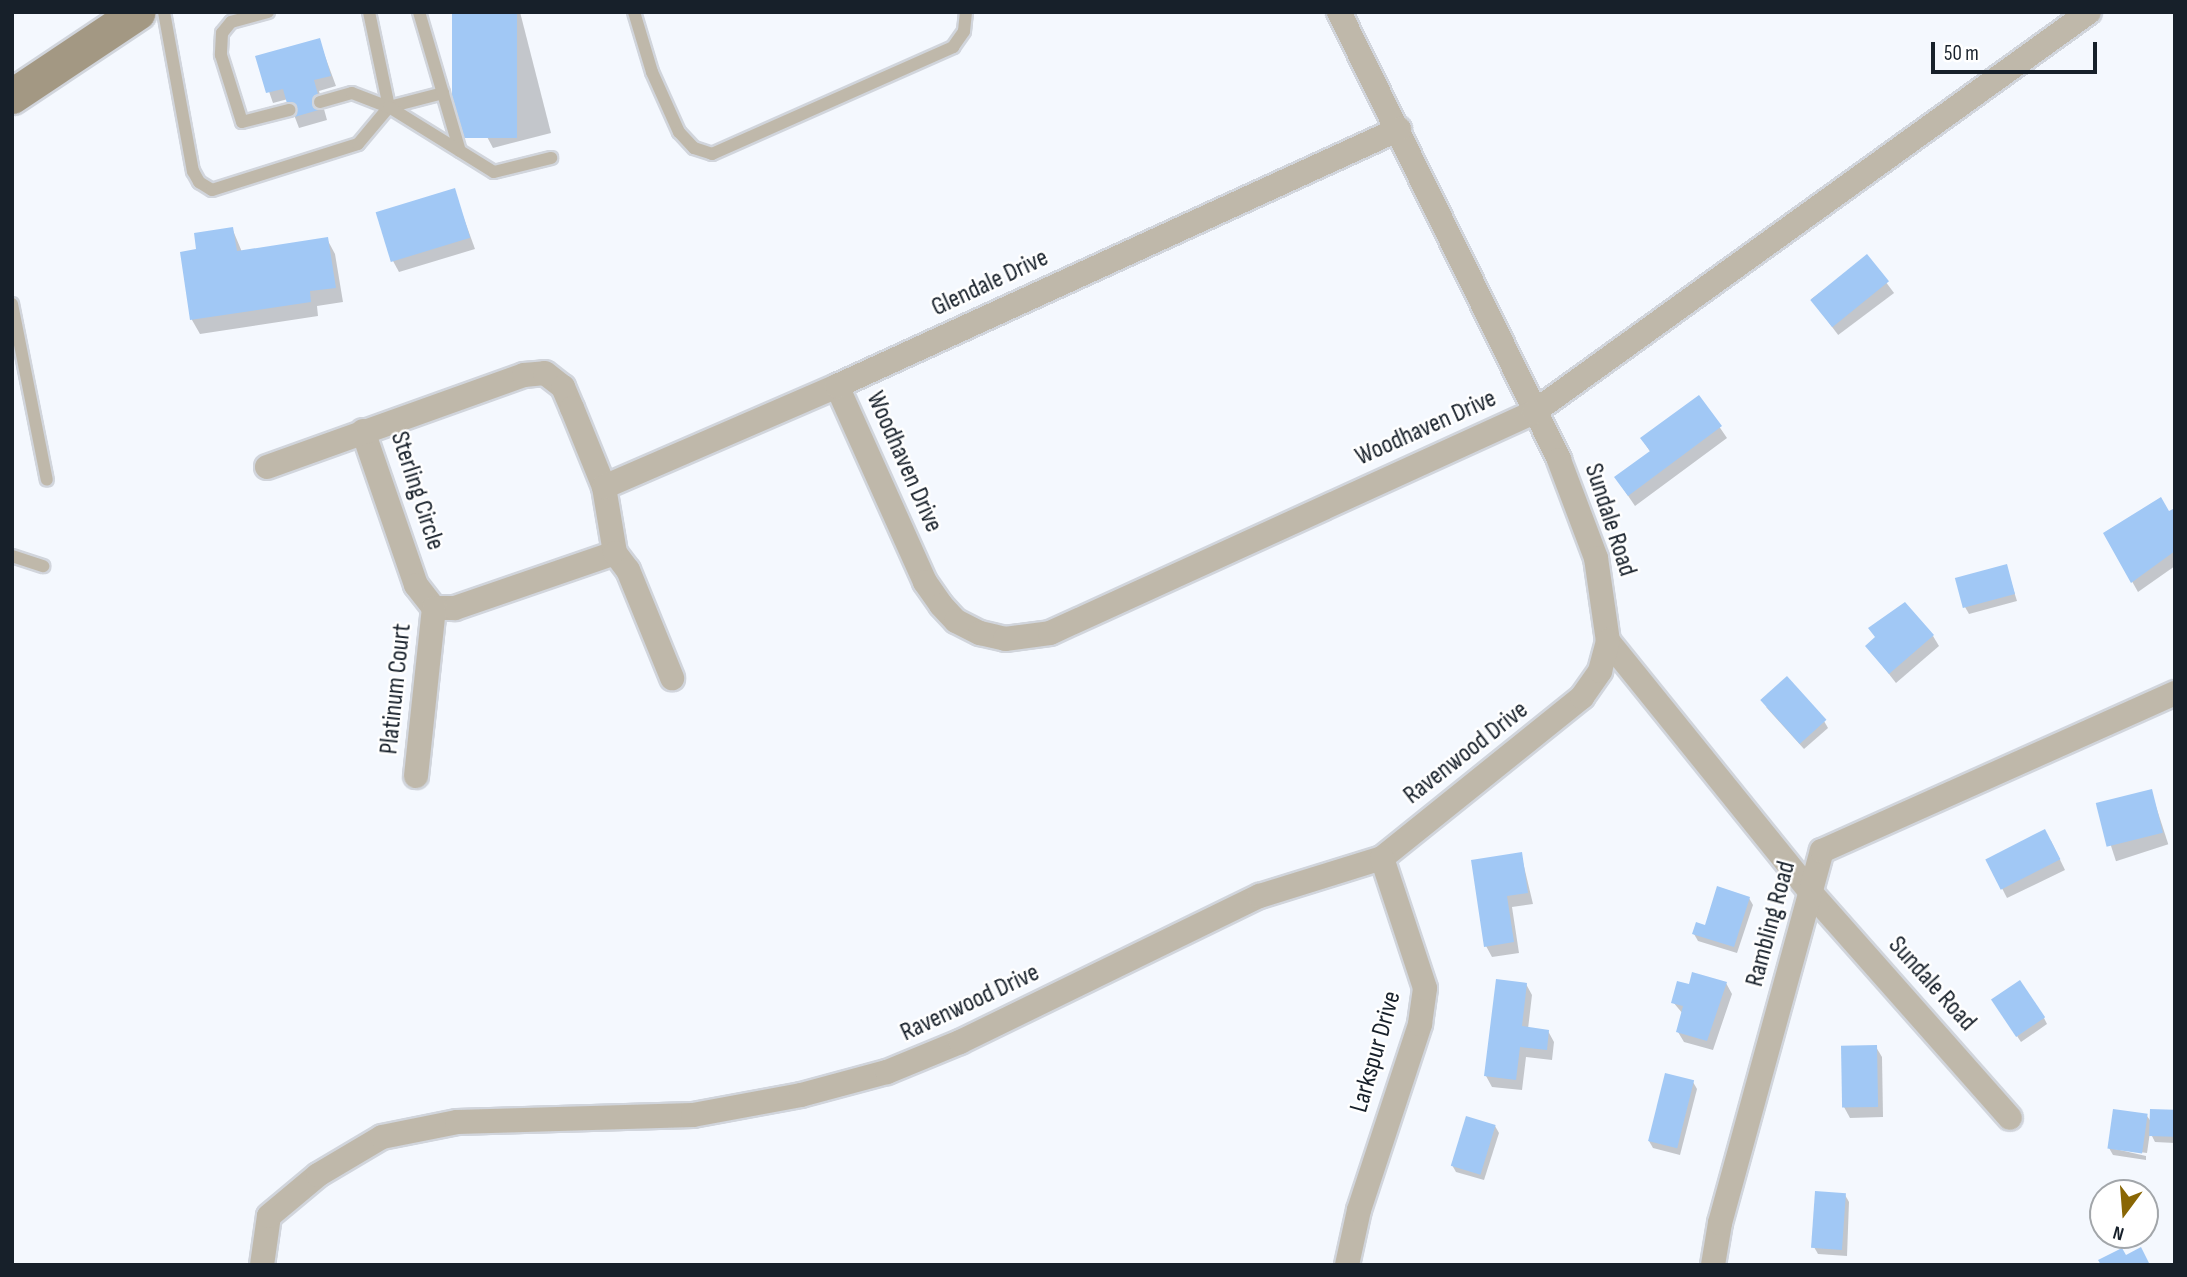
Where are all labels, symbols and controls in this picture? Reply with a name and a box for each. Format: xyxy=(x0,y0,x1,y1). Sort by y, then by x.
scale bar xyxy=(1935,28,2101,72)
text: 50 m xyxy=(1944,41,1979,66)
street label: Glendale Drive xyxy=(927,242,1053,324)
street label: Woodhaven Drive xyxy=(1351,383,1501,473)
street label: Woodhaven Drive xyxy=(859,387,949,537)
street label: Sterling Circle xyxy=(383,428,451,554)
street label: Sundale Road xyxy=(1577,460,1643,580)
street label: Platinum Court xyxy=(374,622,418,756)
street label: Ravenwood Drive xyxy=(1398,695,1534,811)
street label: Rambling Road xyxy=(1739,858,1803,990)
street label: Sundale Road xyxy=(1881,930,1983,1038)
street label: Ravenwood Drive xyxy=(896,957,1044,1049)
street label: Larkspur Drive xyxy=(1344,988,1408,1116)
north arrow xyxy=(2089,1179,2159,1249)
text: N xyxy=(2111,1220,2127,1245)

